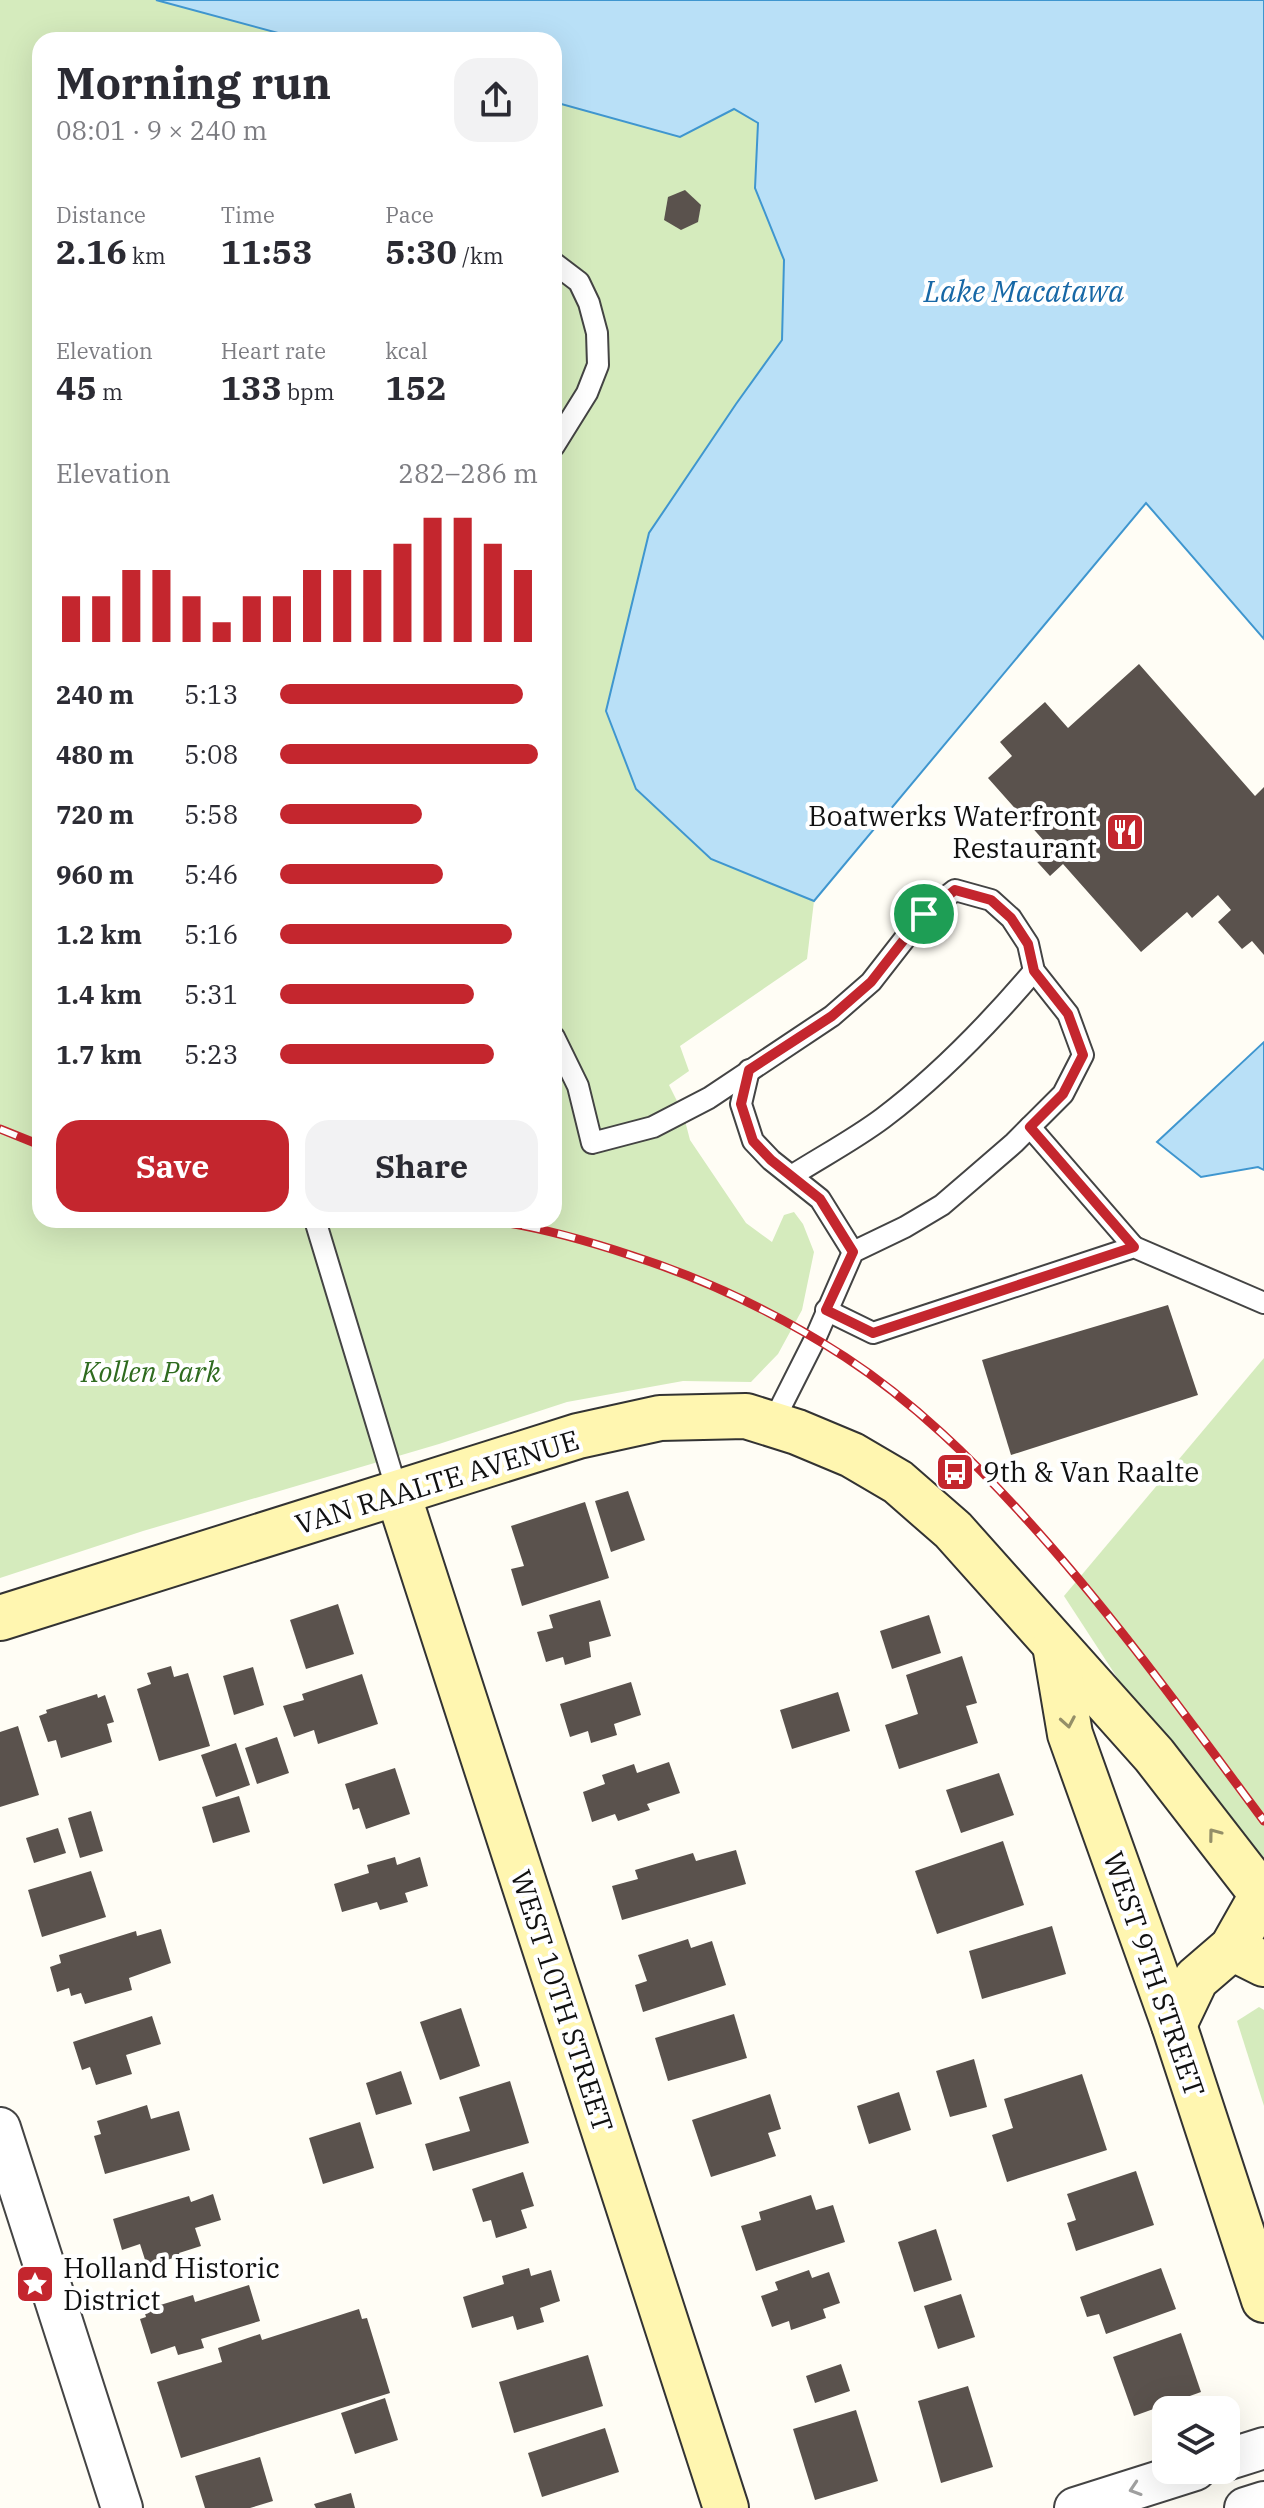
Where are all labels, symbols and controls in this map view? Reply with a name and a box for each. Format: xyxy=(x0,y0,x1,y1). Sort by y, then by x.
text: Morning run xyxy=(56,54,331,111)
button: share xyxy=(454,58,538,142)
text: 08:01 · 9 × 240 m xyxy=(56,113,267,147)
text: Distance xyxy=(56,200,146,229)
text: Time xyxy=(221,200,275,229)
text: Pace xyxy=(385,200,434,229)
text: 2.16 xyxy=(56,229,127,273)
text: 11:53 xyxy=(221,229,313,273)
text: 5:30 xyxy=(385,229,457,273)
text: km xyxy=(127,241,166,270)
text: /km xyxy=(457,241,504,270)
water label: Lake Macatawa xyxy=(923,271,1125,310)
text: Elevation xyxy=(56,336,153,365)
text: Heart rate xyxy=(221,336,326,365)
text: kcal xyxy=(385,336,428,365)
text: 45 xyxy=(56,365,97,409)
text: 133 xyxy=(221,365,282,409)
text: 152 xyxy=(385,365,447,409)
text: m xyxy=(97,377,123,406)
text: bpm xyxy=(282,377,335,406)
text: Elevation xyxy=(56,456,171,490)
text: 282–286 m xyxy=(398,456,538,490)
text: 240 m xyxy=(56,677,134,711)
text: 5:13 xyxy=(184,677,238,711)
text: 480 m xyxy=(56,737,134,771)
text: 5:08 xyxy=(184,737,238,771)
text: 720 m xyxy=(56,797,134,831)
text: 5:58 xyxy=(184,797,238,831)
place label: Boatwerks Waterfront Restaurant xyxy=(808,797,1097,866)
restaurant icon: Boatwerks Waterfront Restaurant xyxy=(1104,811,1146,853)
text: 960 m xyxy=(56,857,134,891)
text: 5:46 xyxy=(184,857,238,891)
pin xyxy=(890,880,958,948)
icon: arrive xyxy=(902,892,946,936)
text: 1.2 km xyxy=(56,917,142,951)
text: 5:16 xyxy=(184,917,238,951)
text: 1.4 km xyxy=(56,977,142,1011)
text: 5:31 xyxy=(184,977,238,1011)
text: 1.7 km xyxy=(56,1037,142,1071)
text: 5:23 xyxy=(184,1037,238,1071)
button: Save xyxy=(56,1120,289,1212)
button: Share xyxy=(305,1120,538,1212)
park label: Kollen Park xyxy=(80,1353,221,1390)
street label: VAN RAALTE AVENUE xyxy=(291,1421,583,1542)
bus stop icon: 9th & Van Raalte xyxy=(934,1451,976,1493)
place label: 9th & Van Raalte xyxy=(983,1453,1199,1490)
one-way arrow xyxy=(1058,1715,1075,1729)
one-way arrow xyxy=(1209,1828,1223,1843)
street label: WEST 9TH STREET xyxy=(1095,1846,1214,2101)
street label: WEST 10TH STREET xyxy=(503,1865,622,2137)
place label: Holland Historic District xyxy=(63,2249,280,2318)
place icon: Holland Historic District xyxy=(14,2263,56,2305)
map controls xyxy=(1152,2396,1240,2484)
button: layers xyxy=(1152,2396,1240,2484)
one-way arrow xyxy=(1128,2480,1142,2496)

